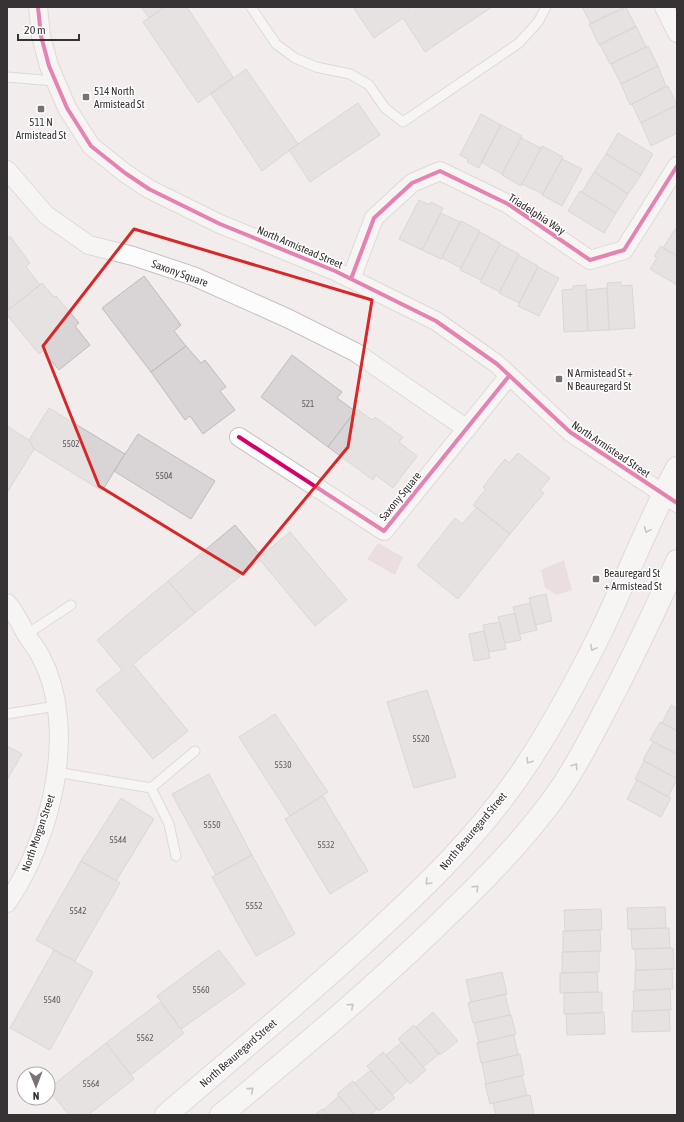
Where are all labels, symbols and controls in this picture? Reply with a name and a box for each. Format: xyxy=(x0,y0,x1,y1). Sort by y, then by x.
scale bar xyxy=(18,16,79,42)
text: 20 m xyxy=(24,23,46,37)
place label: 514 North Armistead St xyxy=(94,85,145,110)
marker: 514 North Armistead St xyxy=(81,92,91,102)
marker: 511 N Armistead St xyxy=(36,104,46,114)
place label: 511 N Armistead St xyxy=(16,116,66,141)
street label: Triadelphia Way xyxy=(506,191,568,237)
street label: North Armistead Street xyxy=(255,224,345,270)
street label: Saxony Square xyxy=(150,257,210,289)
place label: N Armistead St + N Beauregard St xyxy=(567,367,633,392)
marker: N Armistead St + N Beauregard St xyxy=(554,374,564,384)
house number: 521 xyxy=(302,399,314,409)
street label: North Armistead Street xyxy=(570,418,652,480)
house number: 5502 xyxy=(63,439,79,449)
street label: Saxony Square xyxy=(377,469,423,523)
house number: 5504 xyxy=(156,471,172,481)
one-way arrow xyxy=(644,525,652,533)
place label: Beauregard St + Armistead St xyxy=(604,567,662,592)
marker: Beauregard St + Armistead St xyxy=(591,574,601,584)
one-way arrow xyxy=(590,643,597,651)
house number: 5520 xyxy=(413,734,429,744)
one-way arrow xyxy=(526,757,533,764)
house number: 5530 xyxy=(275,760,291,770)
one-way arrow xyxy=(570,763,578,770)
street label: North Beauregard Street xyxy=(437,790,509,872)
street label: North Morgan Street xyxy=(19,793,57,873)
house number: 5550 xyxy=(204,820,220,830)
house number: 5544 xyxy=(110,835,126,845)
house number: 5532 xyxy=(318,840,334,850)
one-way arrow xyxy=(426,877,433,885)
one-way arrow xyxy=(471,885,479,893)
house number: 5552 xyxy=(246,901,262,911)
house number: 5542 xyxy=(70,906,86,916)
house number: 5560 xyxy=(193,985,209,995)
house number: 5540 xyxy=(44,995,60,1005)
one-way arrow xyxy=(346,1004,353,1011)
street label: North Beauregard Street xyxy=(197,1017,279,1089)
house number: 5562 xyxy=(137,1033,153,1043)
north arrow xyxy=(16,1066,56,1106)
house number: 5564 xyxy=(83,1079,99,1089)
one-way arrow xyxy=(247,1087,254,1094)
text: N xyxy=(33,1090,40,1102)

